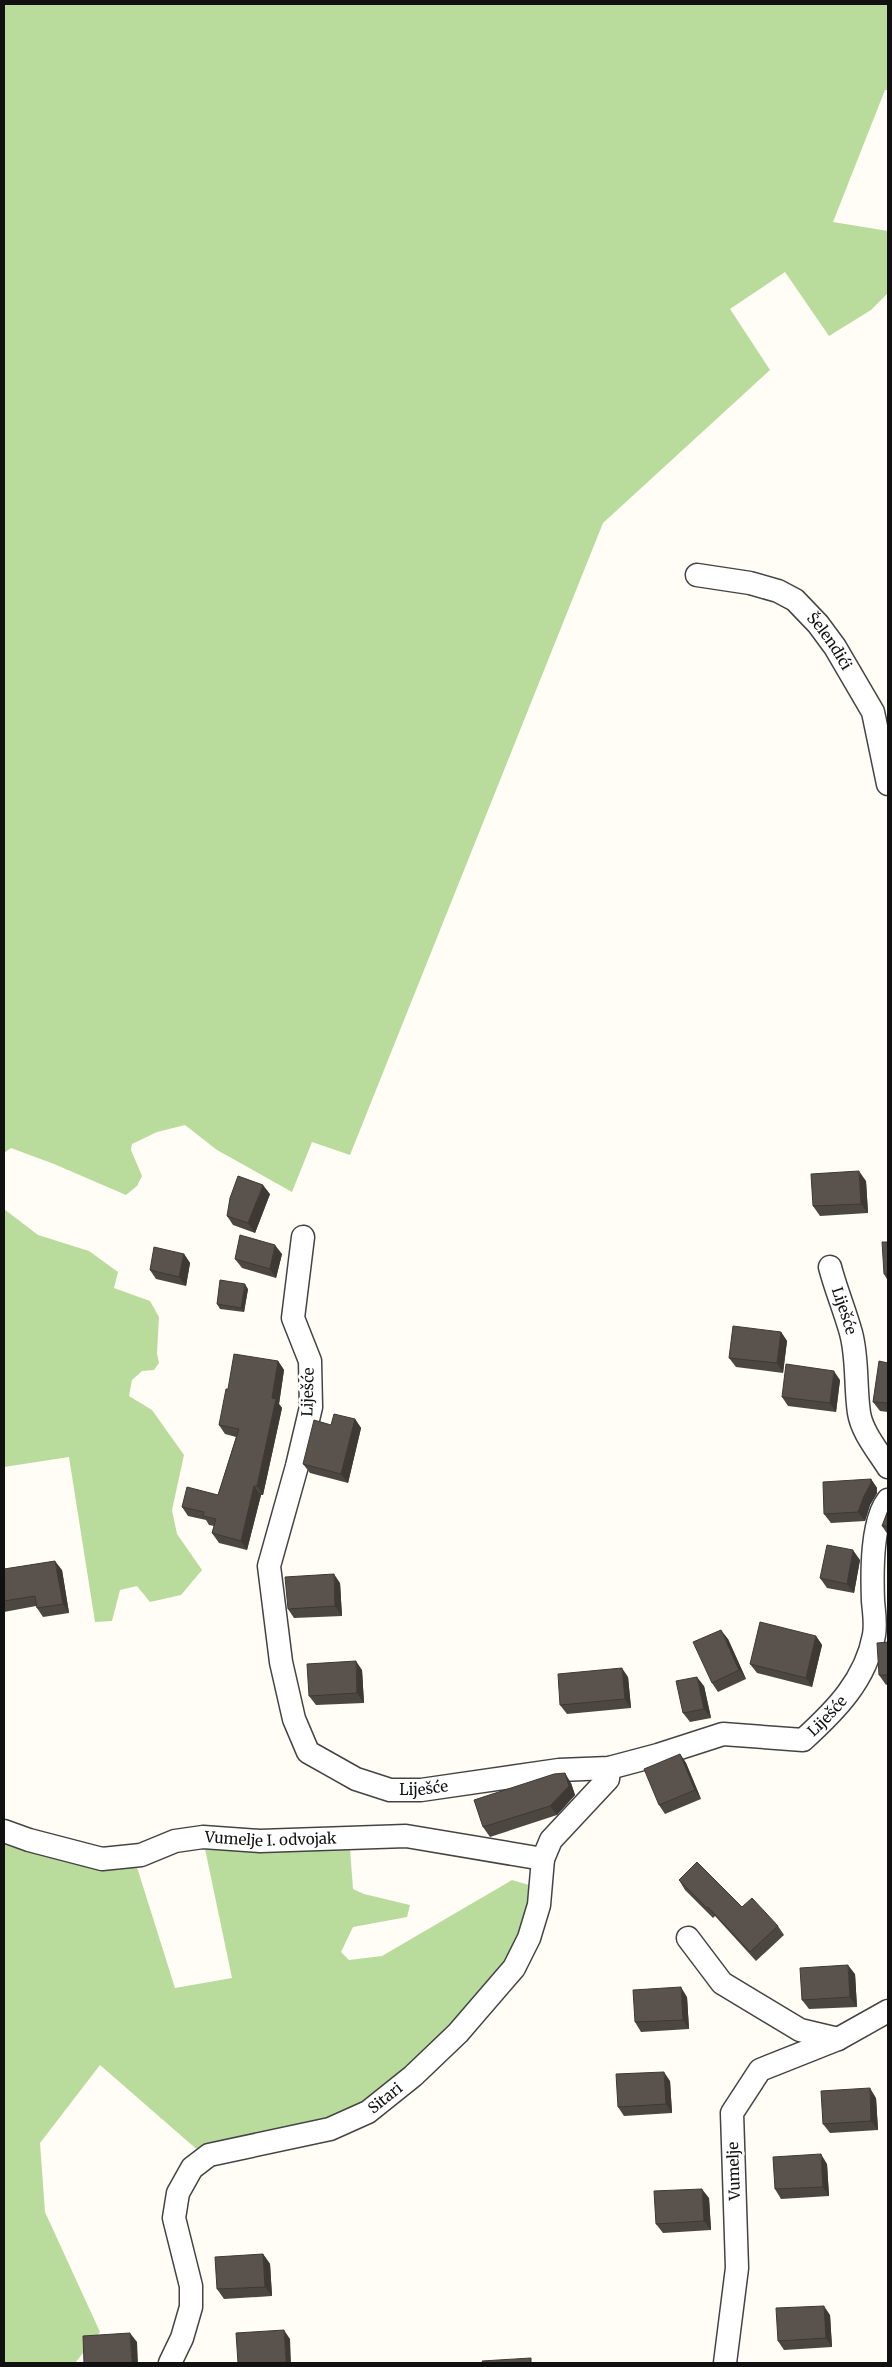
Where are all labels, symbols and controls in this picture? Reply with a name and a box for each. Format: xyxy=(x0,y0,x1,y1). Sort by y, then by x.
street label: Šelendići xyxy=(803,608,856,673)
street label: Liješće xyxy=(828,1285,861,1337)
street label: Liješće xyxy=(297,1367,318,1417)
street label: Liješće xyxy=(803,1692,851,1740)
street label: Liješće xyxy=(399,1776,449,1799)
street label: Vumelje I. odvojak xyxy=(203,1827,337,1850)
street label: Sitari xyxy=(364,2078,406,2117)
street label: Vumelje xyxy=(723,2141,744,2201)

